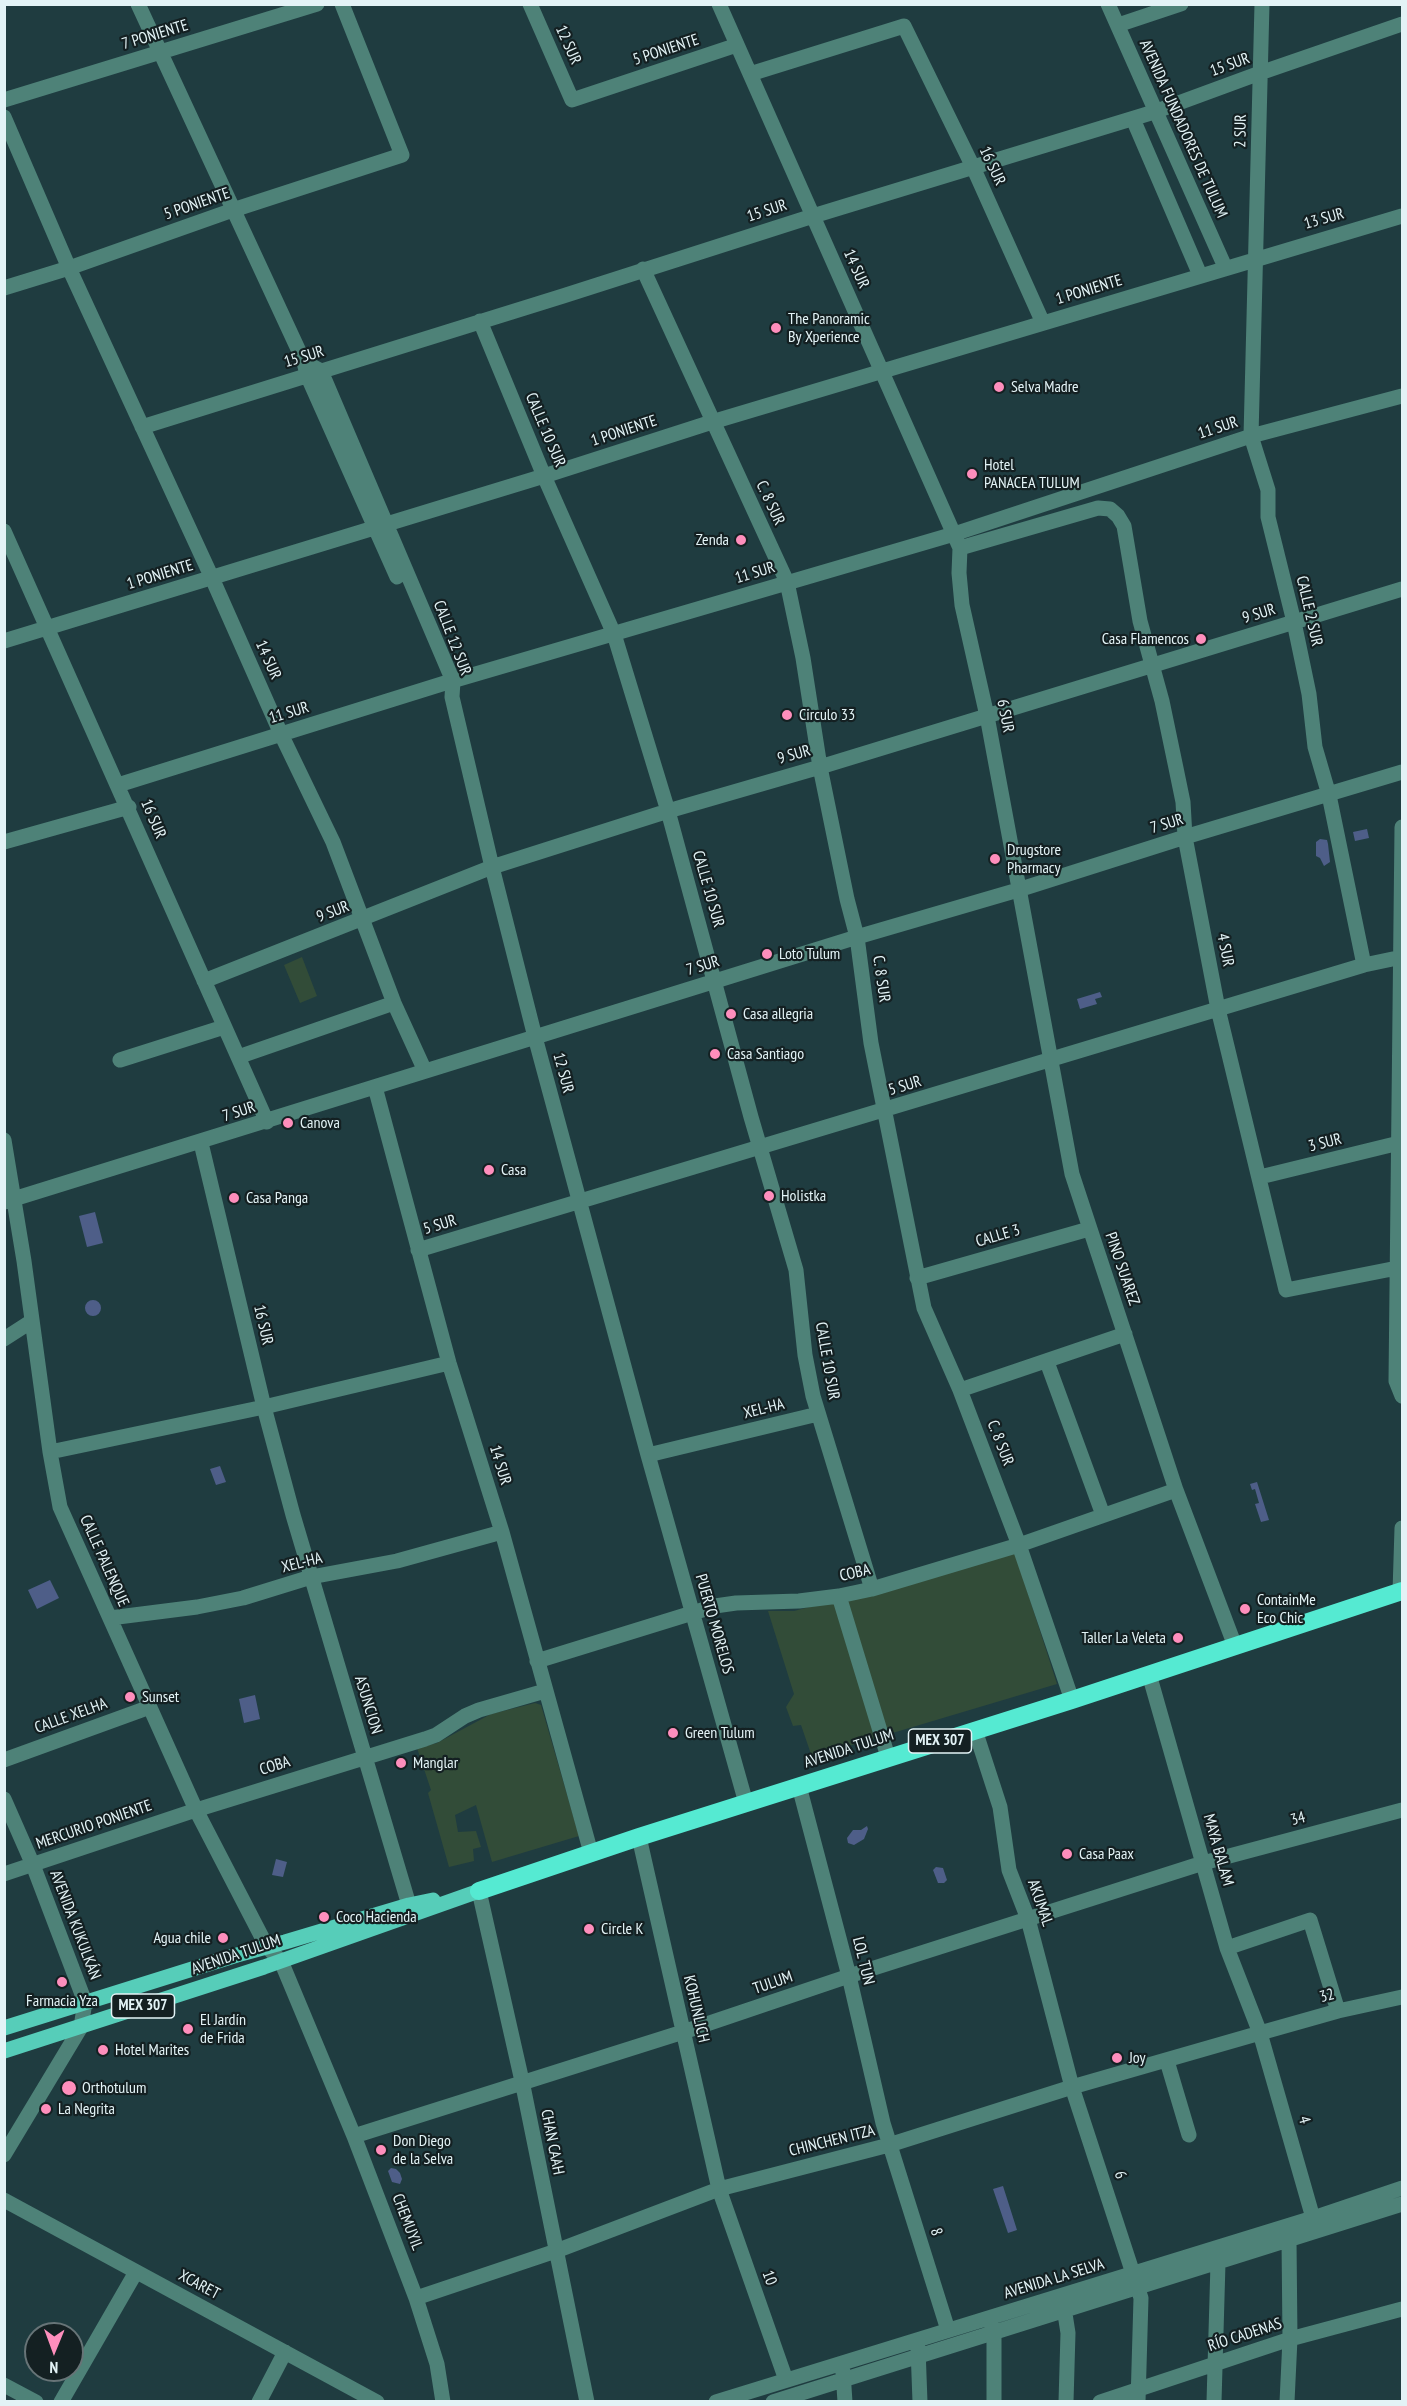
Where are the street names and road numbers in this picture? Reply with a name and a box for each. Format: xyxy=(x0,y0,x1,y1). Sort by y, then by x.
street label: 7 PONIENTE xyxy=(120,16,190,54)
street label: 12 SUR xyxy=(551,23,585,67)
street label: 5 PONIENTE xyxy=(631,30,701,70)
street label: AVENIDA FUNDADORES DE TULUM xyxy=(1135,37,1231,221)
street label: 15 SUR xyxy=(1208,49,1252,81)
street label: 2 SUR xyxy=(1231,114,1251,148)
street label: 16 SUR xyxy=(975,144,1009,188)
street label: 5 PONIENTE xyxy=(162,184,232,224)
street label: 15 SUR xyxy=(745,196,789,226)
street label: 13 SUR xyxy=(1302,204,1346,234)
street label: 14 SUR xyxy=(839,247,873,291)
street label: 1 PONIENTE xyxy=(1054,271,1124,309)
street label: 15 SUR xyxy=(282,342,326,372)
street label: CALLE 10 SUR xyxy=(521,390,569,470)
street label: 1 PONIENTE xyxy=(589,411,659,451)
street label: 11 SUR xyxy=(1196,413,1240,443)
street label: C. 8 SUR xyxy=(751,478,789,528)
street label: 1 PONIENTE xyxy=(125,556,195,594)
street label: 11 SUR xyxy=(733,558,777,588)
street label: CALLE 2 SUR xyxy=(1292,574,1326,648)
street label: CALLE 12 SUR xyxy=(429,598,475,678)
street label: 9 SUR xyxy=(1240,600,1278,628)
street label: 14 SUR xyxy=(251,638,285,682)
street label: 11 SUR xyxy=(267,698,311,728)
street label: 6 SUR xyxy=(992,698,1018,734)
street label: 9 SUR xyxy=(775,741,813,769)
street label: 16 SUR xyxy=(136,797,170,841)
street label: 7 SUR xyxy=(1148,810,1186,838)
street label: CALLE 10 SUR xyxy=(688,849,728,929)
street label: 9 SUR xyxy=(314,897,352,927)
street label: 4 SUR xyxy=(1212,932,1238,968)
street label: 7 SUR xyxy=(684,952,722,980)
street label: C. 8 SUR xyxy=(868,954,894,1004)
street label: 12 SUR xyxy=(548,1051,578,1095)
street label: 5 SUR xyxy=(886,1072,924,1100)
street label: 7 SUR xyxy=(220,1098,258,1126)
street label: 3 SUR xyxy=(1306,1130,1344,1156)
street label: 5 SUR xyxy=(421,1211,459,1239)
street label: CALLE 3 xyxy=(974,1221,1022,1251)
street label: PINO SUAREZ xyxy=(1101,1230,1143,1308)
street label: 16 SUR xyxy=(249,1303,277,1347)
street label: CALLE 10 SUR xyxy=(811,1321,843,1401)
street label: XEL-HA xyxy=(742,1395,786,1423)
street label: C. 8 SUR xyxy=(983,1418,1017,1468)
street label: 14 SUR xyxy=(485,1443,515,1487)
street label: CALLE PALENQUE xyxy=(75,1512,133,1610)
street label: XEL-HA xyxy=(280,1549,324,1577)
street label: COBA xyxy=(838,1560,872,1586)
street label: PUERTO MORELOS xyxy=(691,1572,737,1676)
street label: ASUNCION xyxy=(350,1674,386,1736)
street label: CALLE XELHA xyxy=(32,1694,110,1738)
street label: AVENIDA TULUM xyxy=(802,1725,896,1773)
road number: MEX 307 xyxy=(908,1729,972,1753)
street label: COBA xyxy=(257,1752,293,1780)
street label: MERCURIO PONIENTE xyxy=(34,1796,154,1854)
street label: 34 xyxy=(1289,1808,1307,1830)
street label: MAYA BALAM xyxy=(1199,1812,1237,1888)
street label: AVENIDA KUKULKÁN xyxy=(45,1868,105,1982)
street label: AKUMAL xyxy=(1023,1877,1057,1929)
street label: AVENIDA TULUM xyxy=(189,1931,283,1979)
street label: LOL TUN xyxy=(848,1935,878,1987)
street label: TULUM xyxy=(751,1967,795,1999)
street label: KOHUNLICH xyxy=(679,1974,713,2044)
street label: 32 xyxy=(1318,1985,1336,2007)
road number: MEX 307 xyxy=(112,1994,174,2018)
street label: CHAN CAAH xyxy=(536,2108,568,2176)
street label: 4 xyxy=(1294,2114,1314,2126)
street label: CHINCHEN ITZA xyxy=(787,2121,877,2161)
street label: 6 xyxy=(1110,2169,1130,2181)
street label: CHEMUYIL xyxy=(387,2191,427,2253)
street label: 8 xyxy=(926,2226,946,2238)
street label: AVENIDA LA SELVA xyxy=(1002,2255,1106,2303)
street label: XCARET xyxy=(175,2266,223,2304)
street label: 10 xyxy=(758,2268,780,2288)
street label: RÍO CADENAS xyxy=(1206,2314,1284,2356)

